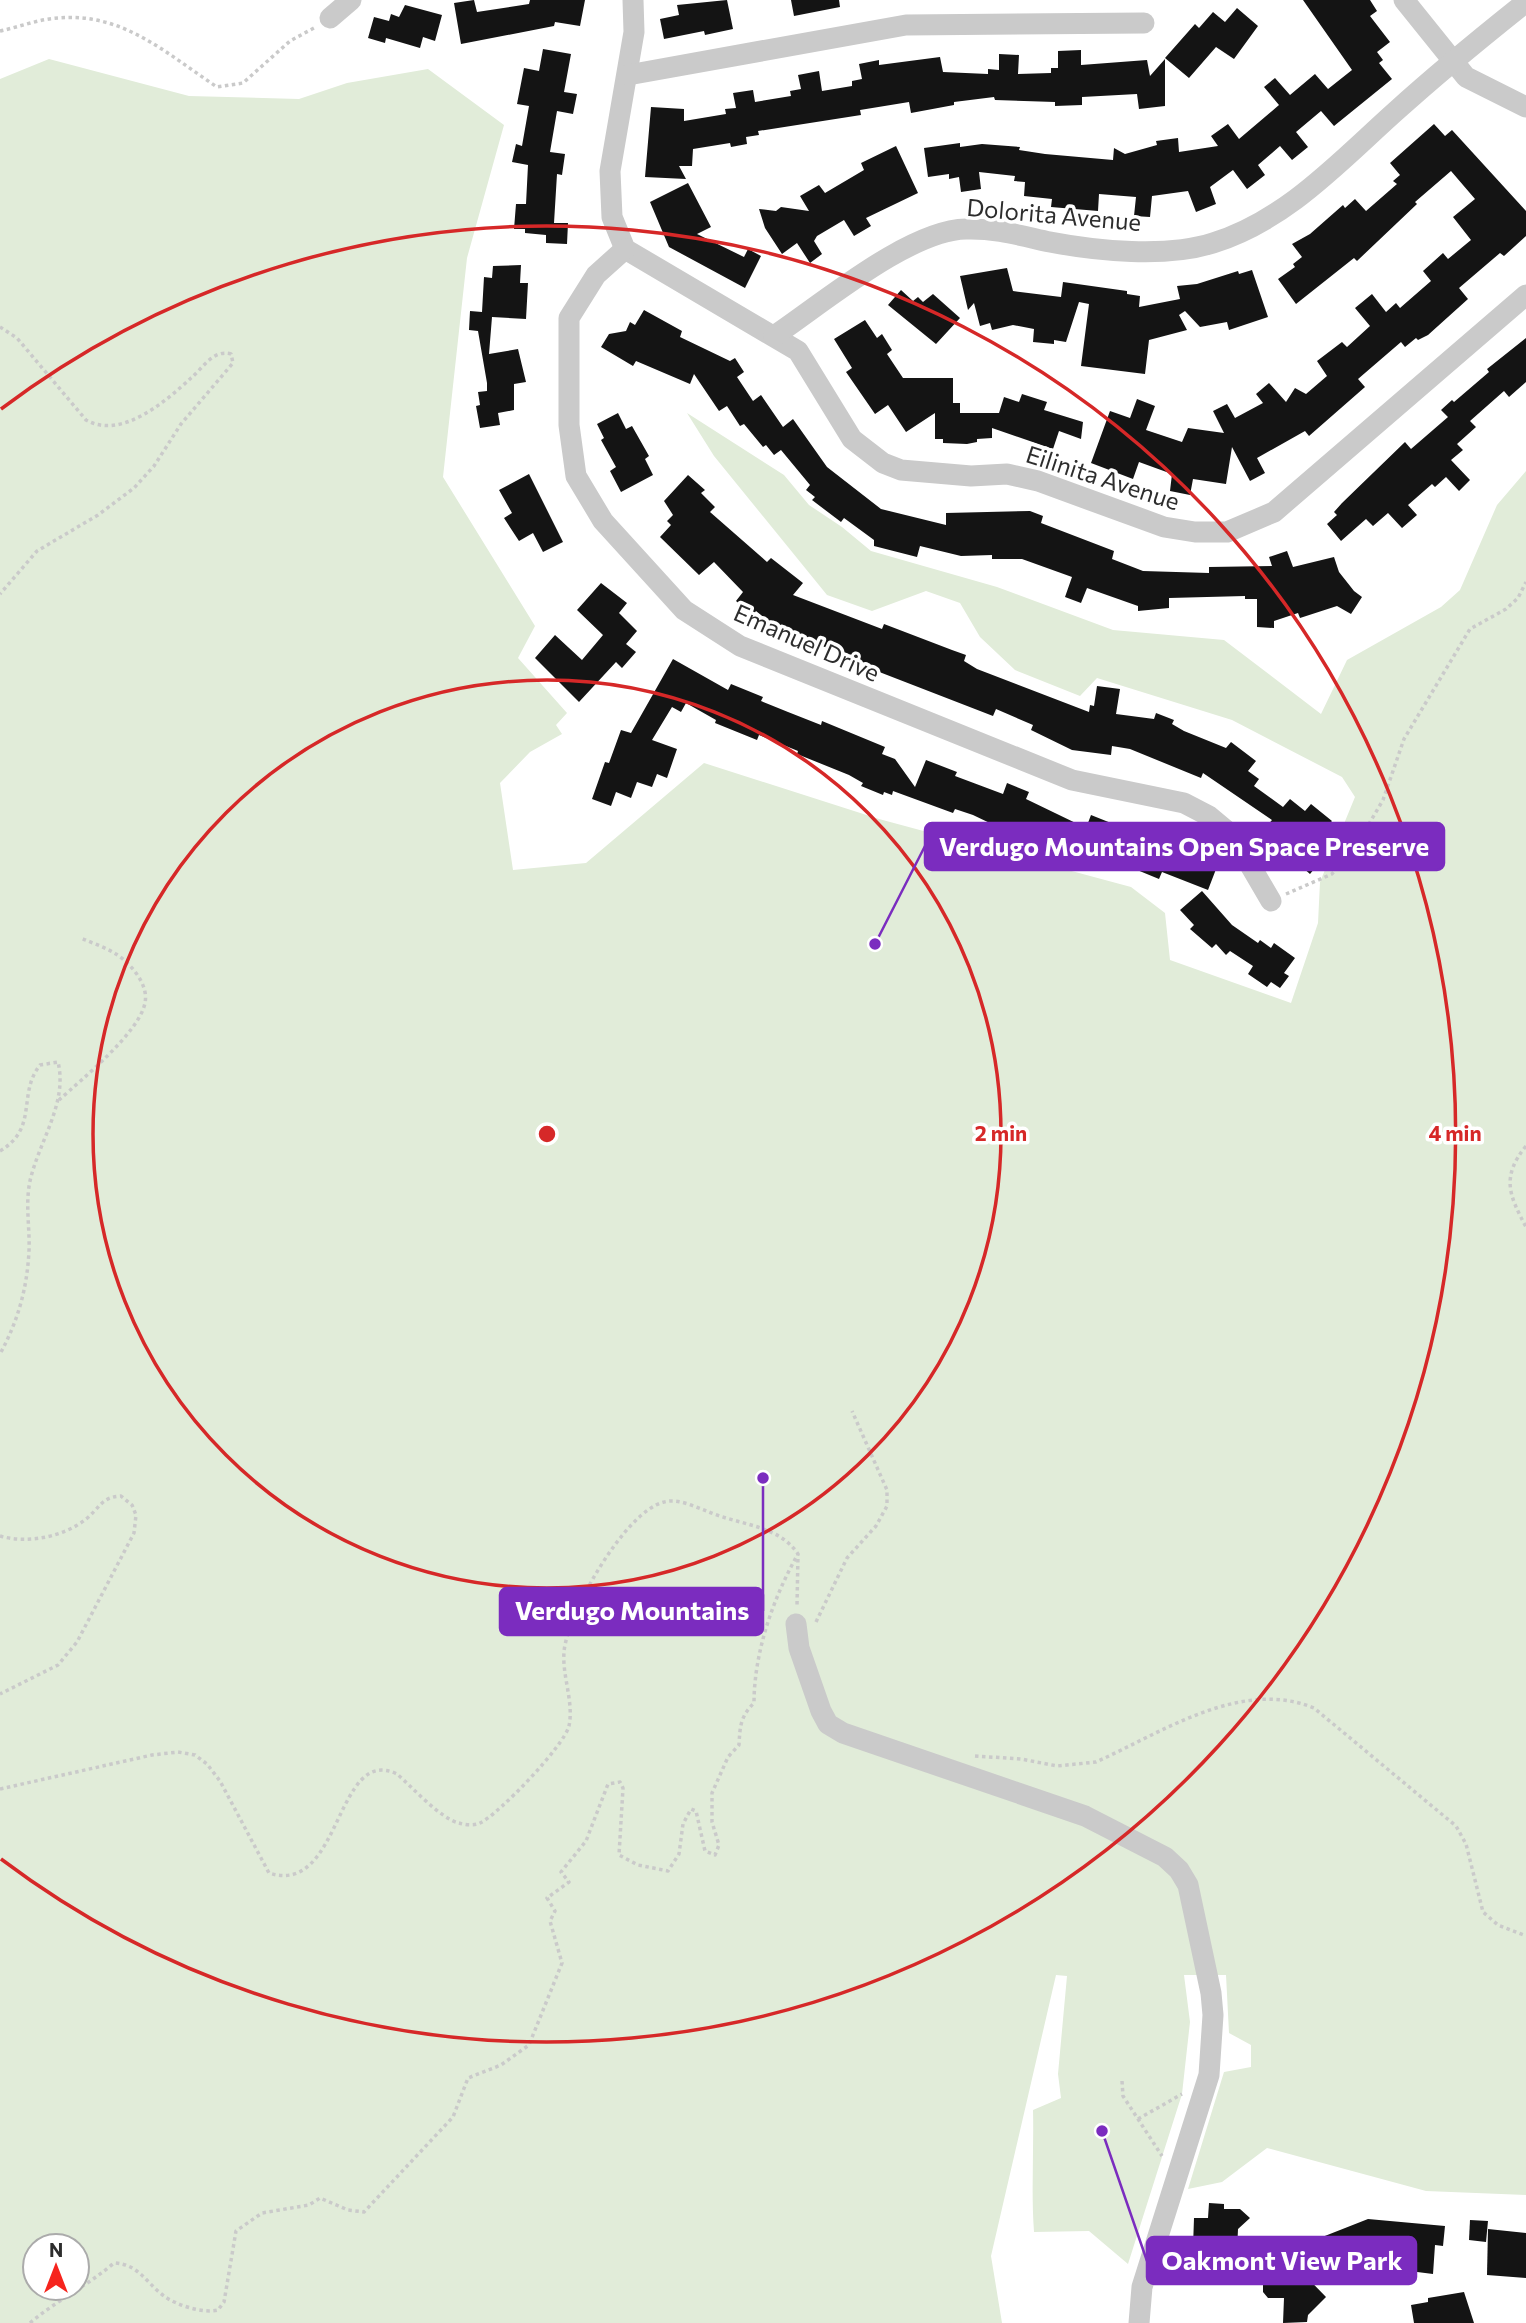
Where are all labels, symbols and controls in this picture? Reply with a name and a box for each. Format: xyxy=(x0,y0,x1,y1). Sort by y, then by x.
street label: Dolorita Avenue xyxy=(965,192,1143,236)
street label: Eilinita Avenue xyxy=(1023,439,1183,515)
street label: Emanuel Drive xyxy=(730,597,884,687)
callout: Verdugo Mountains Open Space Preserve xyxy=(925,823,1444,870)
text: Verdugo Mountains Open Space Preserve xyxy=(939,830,1429,861)
text: 2 min xyxy=(975,1120,1027,1145)
text: 4 min xyxy=(1428,1120,1482,1145)
centre of rings xyxy=(535,1122,559,1146)
callout: Verdugo Mountains xyxy=(500,1588,763,1635)
text: Verdugo Mountains xyxy=(515,1594,749,1625)
north arrow xyxy=(21,2232,91,2302)
callout: Oakmont View Park xyxy=(1147,2237,1416,2284)
text: N xyxy=(49,2238,63,2261)
text: Oakmont View Park xyxy=(1162,2244,1402,2275)

